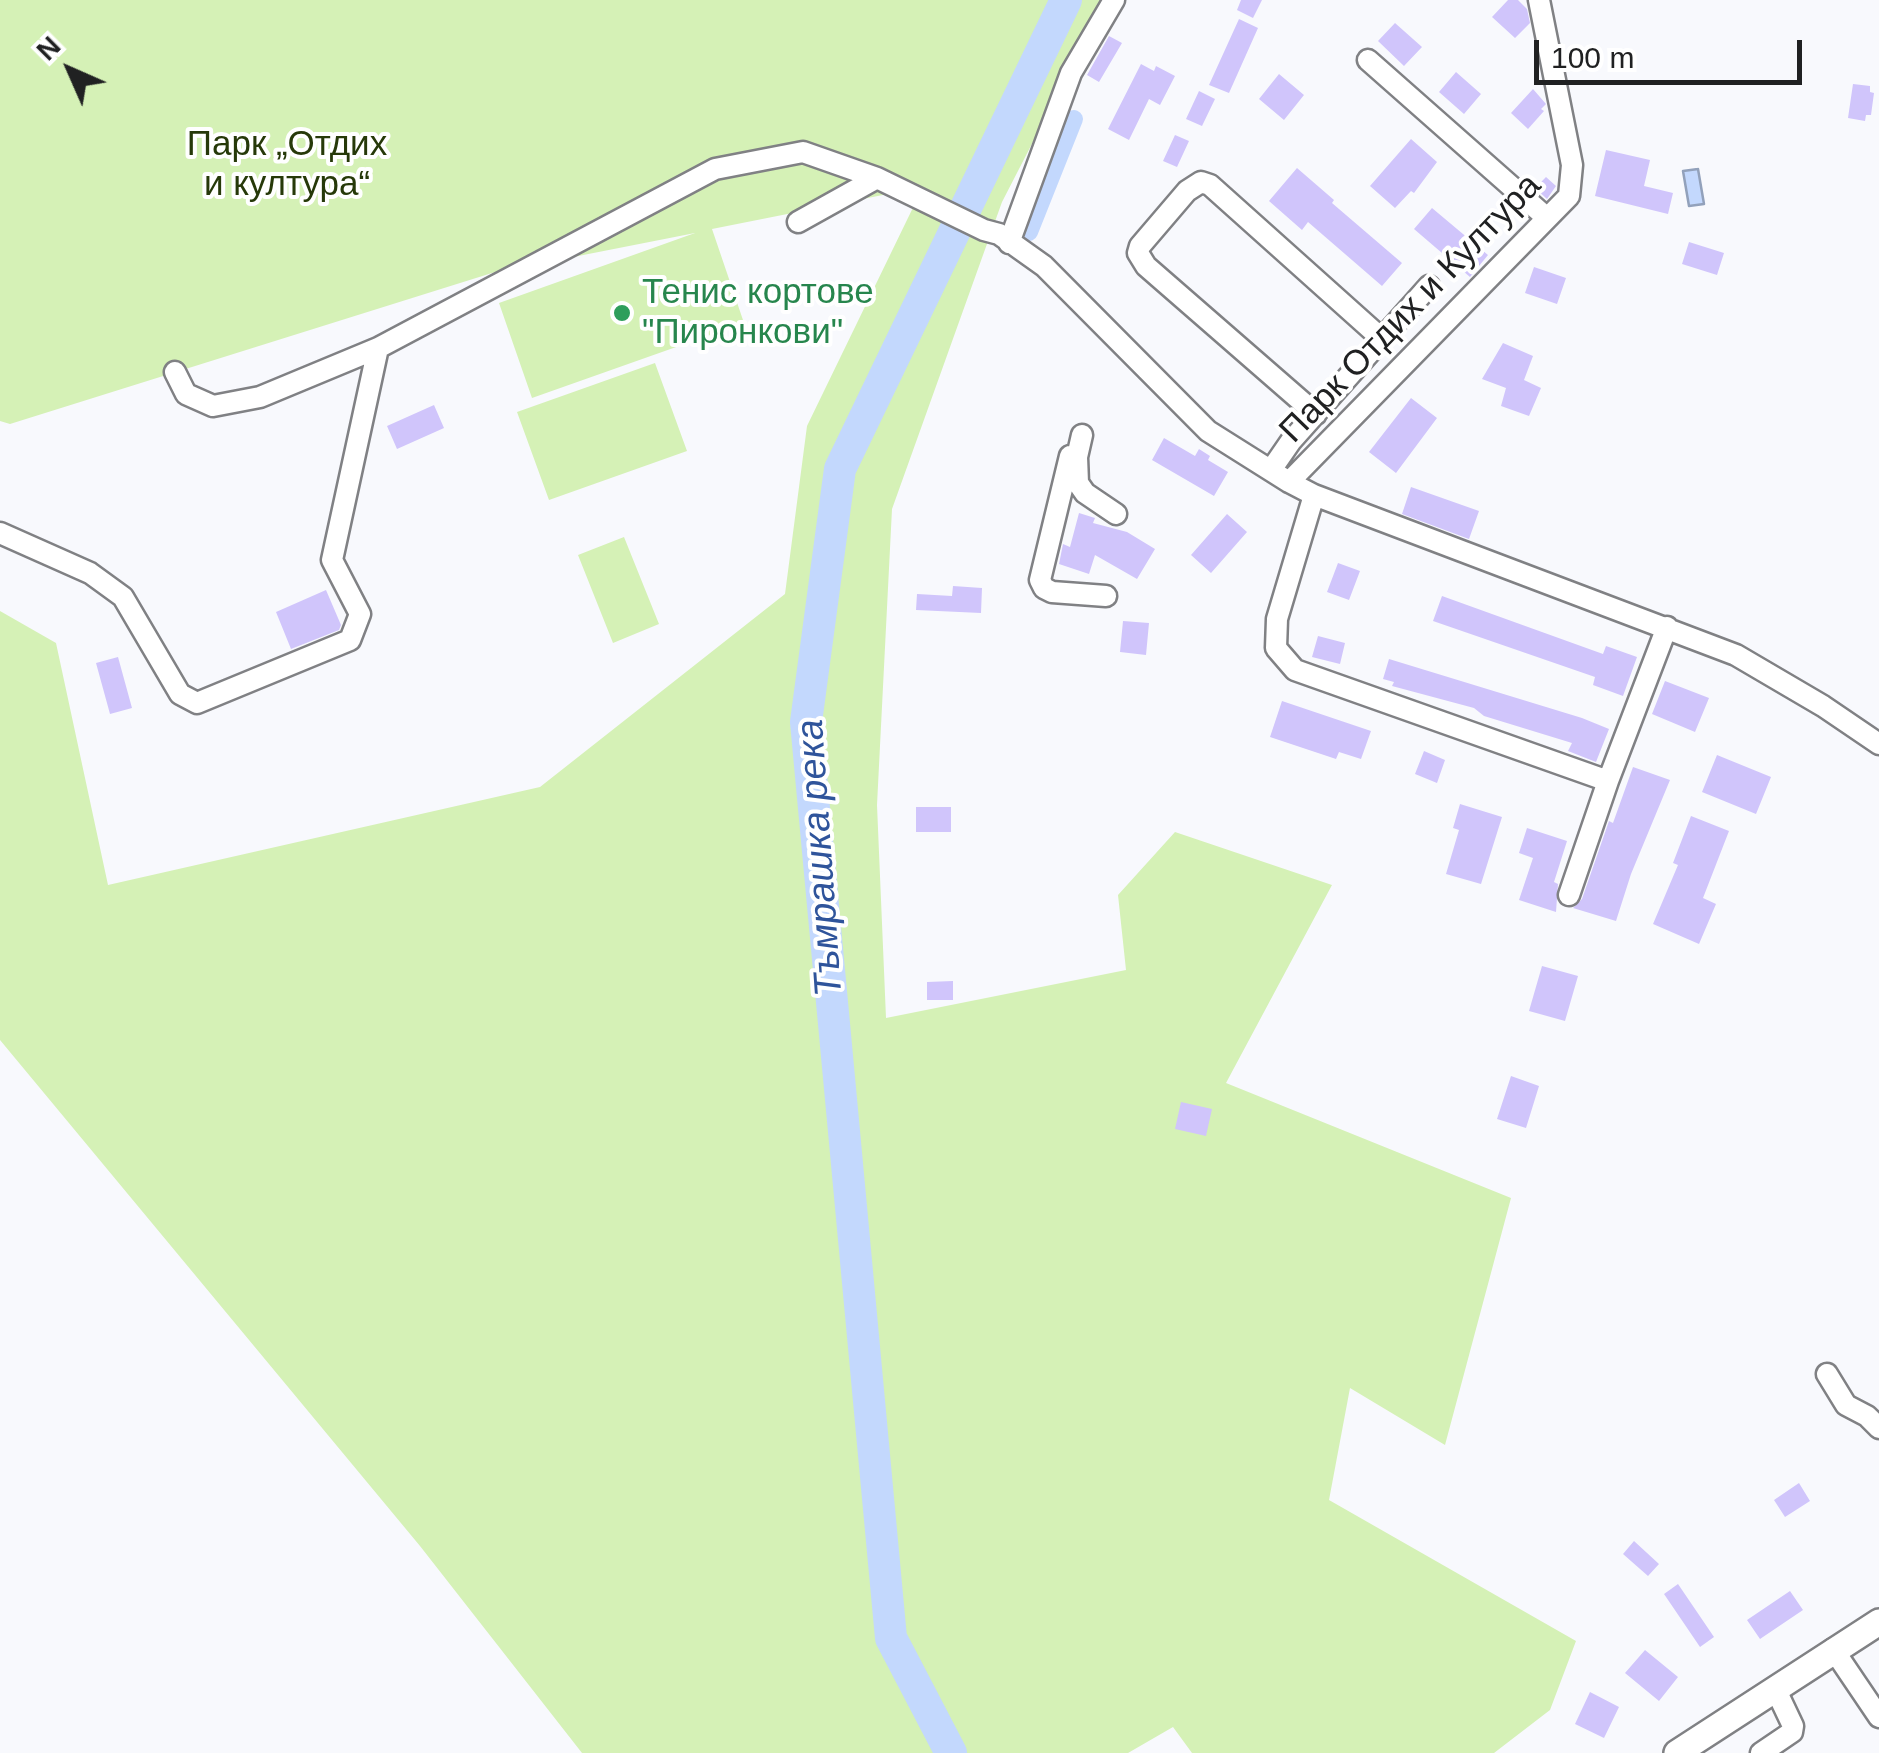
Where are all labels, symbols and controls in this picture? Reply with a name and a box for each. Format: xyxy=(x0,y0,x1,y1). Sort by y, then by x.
north arrow xyxy=(20,20,120,120)
scale bar xyxy=(1539,20,1806,82)
text: N xyxy=(30,30,67,67)
text: 100 m xyxy=(1551,41,1634,74)
park label: Парк „Отдих и култура“ xyxy=(187,124,387,206)
street label: Парк Отдих и Култура xyxy=(1272,166,1550,452)
place label: Тенис кортове "Пиронкови" xyxy=(642,272,874,354)
marker: Тенис кортове "Пиронкови" xyxy=(611,302,633,324)
water label: Тъмрашка река xyxy=(789,718,853,998)

